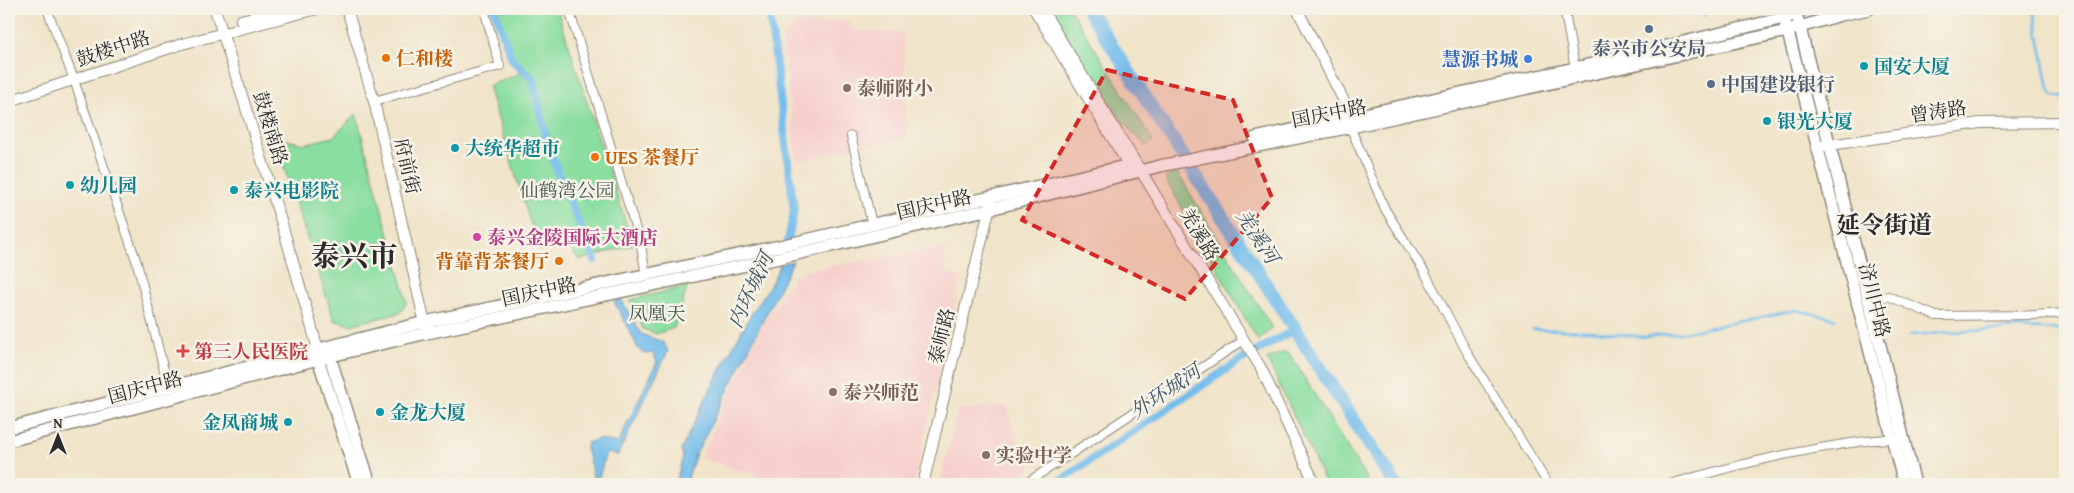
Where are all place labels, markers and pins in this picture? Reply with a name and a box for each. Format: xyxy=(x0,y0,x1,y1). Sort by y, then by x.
marker: 泰兴市公安局 xyxy=(1643,23,1655,35)
place label: 泰兴市公安局 xyxy=(1592,34,1706,62)
place label: 仁和楼 xyxy=(396,44,453,72)
place label: 慧源书城 xyxy=(1442,45,1518,73)
marker: 仁和楼 xyxy=(380,52,392,64)
place label: 国安大厦 xyxy=(1874,52,1950,80)
marker: 慧源书城 xyxy=(1522,53,1534,65)
marker: 国安大厦 xyxy=(1858,60,1870,72)
place label: 中国建设银行 xyxy=(1721,70,1835,98)
place label: 泰师附小 xyxy=(857,74,933,102)
marker: 中国建设银行 xyxy=(1705,78,1717,90)
marker: 泰师附小 xyxy=(841,82,853,94)
place label: 银光大厦 xyxy=(1777,107,1853,135)
marker: 银光大厦 xyxy=(1761,115,1773,127)
place label: 大统华超市 xyxy=(465,134,560,162)
marker: 大统华超市 xyxy=(449,142,461,154)
place label: UES 茶餐厅 xyxy=(605,143,699,171)
marker: UES 茶餐厅 xyxy=(589,151,601,163)
place label: 幼儿园 xyxy=(80,171,137,199)
place label: 泰兴电影院 xyxy=(244,176,339,204)
marker: 幼儿园 xyxy=(64,179,76,191)
marker: 泰兴电影院 xyxy=(228,184,240,196)
place label: 泰兴金陵国际大酒店 xyxy=(487,223,658,251)
marker: 泰兴金陵国际大酒店 xyxy=(471,231,483,243)
place label: 背靠背茶餐厅 xyxy=(435,247,549,275)
marker: 背靠背茶餐厅 xyxy=(553,255,565,267)
place label: 第三人民医院 xyxy=(194,337,308,365)
marker: 第三人民医院 xyxy=(176,344,190,358)
place label: 泰兴师范 xyxy=(843,378,919,406)
marker: 泰兴师范 xyxy=(827,386,839,398)
place label: 金龙大厦 xyxy=(390,398,466,426)
marker: 金龙大厦 xyxy=(374,406,386,418)
place label: 金凤商城 xyxy=(202,408,278,436)
marker: 金凤商城 xyxy=(282,416,294,428)
place label: 实验中学 xyxy=(996,441,1072,469)
marker: 实验中学 xyxy=(980,449,992,461)

